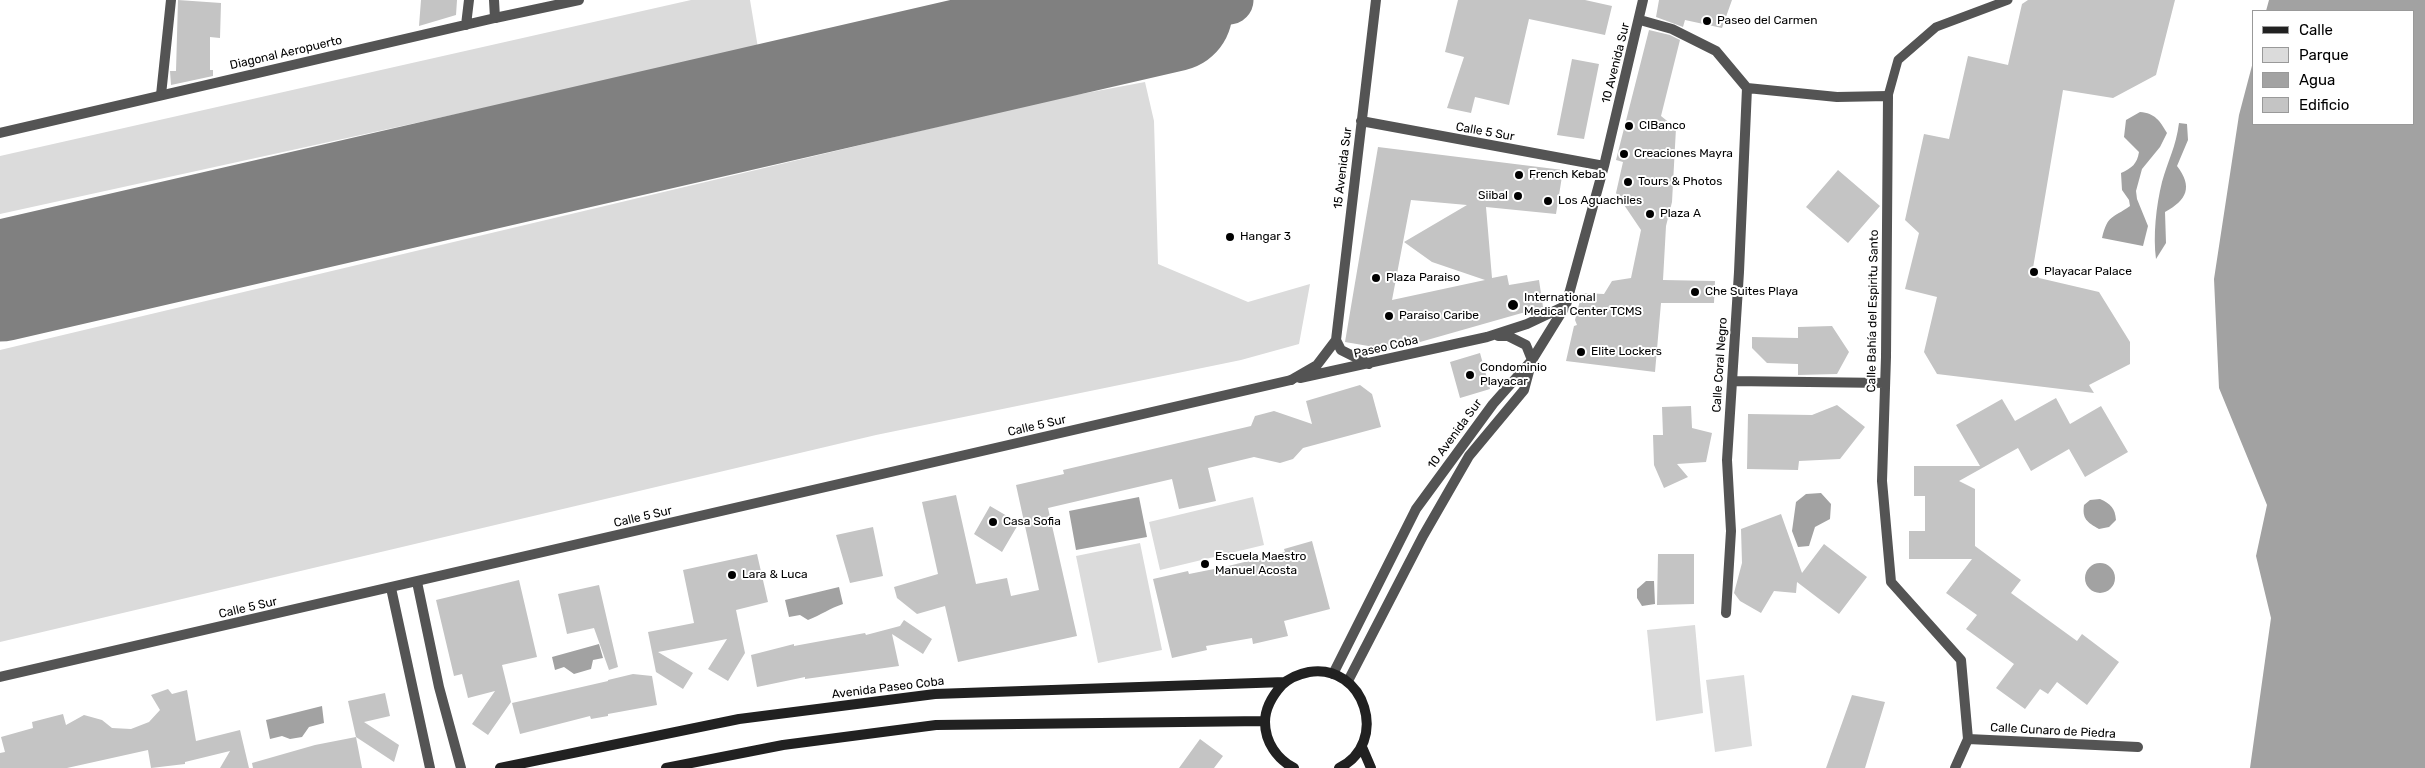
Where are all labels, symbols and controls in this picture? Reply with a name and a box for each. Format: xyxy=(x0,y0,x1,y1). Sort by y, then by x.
legend xyxy=(2252,10,2415,125)
place label: Paseo del Carmen xyxy=(1717,14,1817,28)
marker: Paseo del Carmen xyxy=(1701,15,1713,27)
street label: 10 Avenida Sur xyxy=(1599,21,1633,105)
text: Calle xyxy=(2299,21,2333,39)
street label: Diagonal Aeropuerto xyxy=(228,33,344,73)
text: Parque xyxy=(2299,46,2349,64)
text: Agua xyxy=(2299,71,2335,89)
text: Edificio xyxy=(2299,96,2349,114)
place label: CIBanco xyxy=(1639,119,1686,133)
street label: Calle 5 Sur xyxy=(1454,120,1516,144)
marker: CIBanco xyxy=(1623,120,1635,132)
street label: 15 Avenida Sur xyxy=(1331,126,1355,210)
place label: Creaciones Mayra xyxy=(1634,147,1733,161)
marker: Creaciones Mayra xyxy=(1618,148,1630,160)
place label: French Kebab xyxy=(1529,168,1606,182)
marker: French Kebab xyxy=(1513,169,1525,181)
place label: Tours & Photos xyxy=(1638,175,1722,189)
marker: Tours & Photos xyxy=(1622,176,1634,188)
place label: Siibal xyxy=(1478,189,1508,203)
marker: Siibal xyxy=(1512,190,1524,202)
place label: Los Aguachiles xyxy=(1558,194,1642,208)
marker: Los Aguachiles xyxy=(1542,195,1554,207)
place label: Plaza A xyxy=(1660,207,1701,221)
marker: Plaza A xyxy=(1644,208,1656,220)
street label: Calle Bahía del Espiritu Santo xyxy=(1864,229,1882,393)
place label: Hangar 3 xyxy=(1240,230,1291,244)
marker: Hangar 3 xyxy=(1224,231,1236,243)
place label: Playacar Palace xyxy=(2044,265,2132,279)
marker: Playacar Palace xyxy=(2028,266,2040,278)
place label: Plaza Paraiso xyxy=(1386,271,1460,285)
marker: Plaza Paraiso xyxy=(1370,272,1382,284)
place label: Che Suites Playa xyxy=(1705,285,1798,299)
marker: Che Suites Playa xyxy=(1689,286,1701,298)
place label: International Medical Center TCMS xyxy=(1524,291,1642,319)
marker: International Medical Center TCMS xyxy=(1506,298,1520,312)
place label: Paraiso Caribe xyxy=(1399,309,1479,323)
marker: Paraiso Caribe xyxy=(1383,310,1395,322)
street label: Calle Coral Negro xyxy=(1709,317,1731,413)
street label: Paseo Coba xyxy=(1352,333,1420,361)
place label: Elite Lockers xyxy=(1591,345,1662,359)
marker: Elite Lockers xyxy=(1575,346,1587,358)
place label: Condominio Playacar xyxy=(1480,361,1547,389)
marker: Condominio Playacar xyxy=(1464,369,1476,381)
street label: 10 Avenida Sur xyxy=(1425,396,1485,472)
street label: Calle 5 Sur xyxy=(1006,412,1068,440)
street label: Calle 5 Sur xyxy=(612,503,674,531)
place label: Casa Sofia xyxy=(1003,515,1061,529)
marker: Casa Sofia xyxy=(987,516,999,528)
place label: Escuela Maestro Manuel Acosta xyxy=(1215,550,1306,578)
marker: Escuela Maestro Manuel Acosta xyxy=(1199,558,1211,570)
place label: Lara & Luca xyxy=(742,568,808,582)
marker: Lara & Luca xyxy=(726,569,738,581)
street label: Calle 5 Sur xyxy=(217,594,279,622)
street label: Avenida Paseo Coba xyxy=(831,674,945,702)
street label: Calle Cunaro de Piedra xyxy=(1990,721,2116,741)

